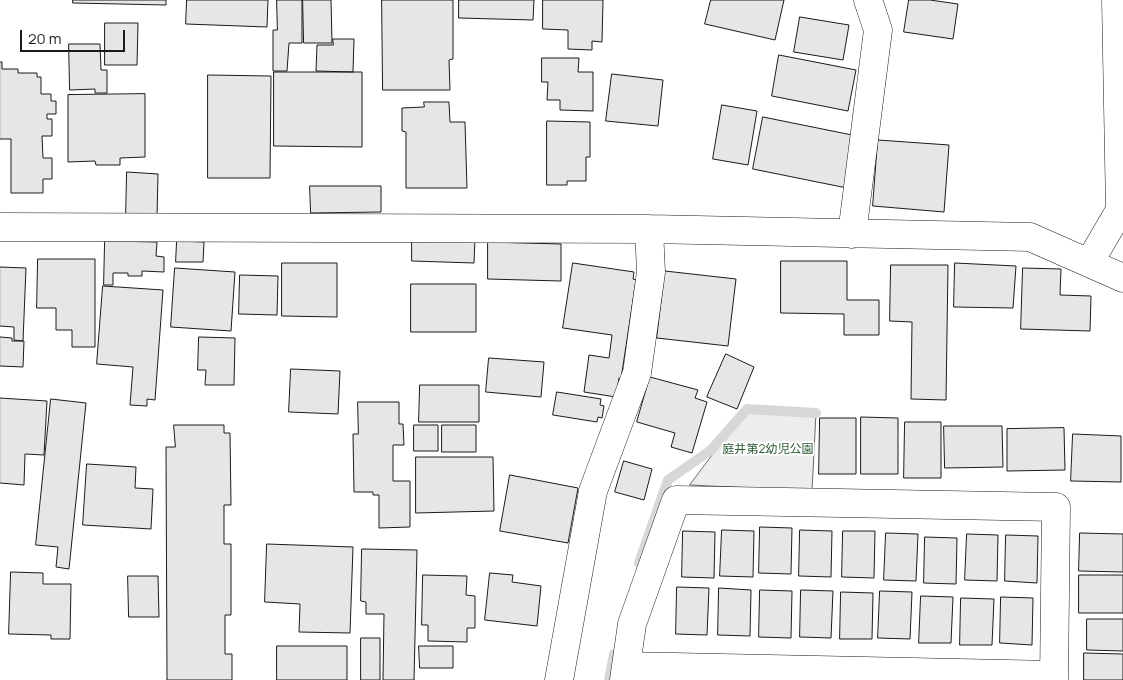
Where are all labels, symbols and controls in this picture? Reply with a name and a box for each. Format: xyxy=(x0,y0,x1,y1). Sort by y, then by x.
scale bar xyxy=(22,20,128,52)
text: 20 m xyxy=(28,28,61,49)
park label: 庭井第2幼児公園 xyxy=(723,443,813,457)

